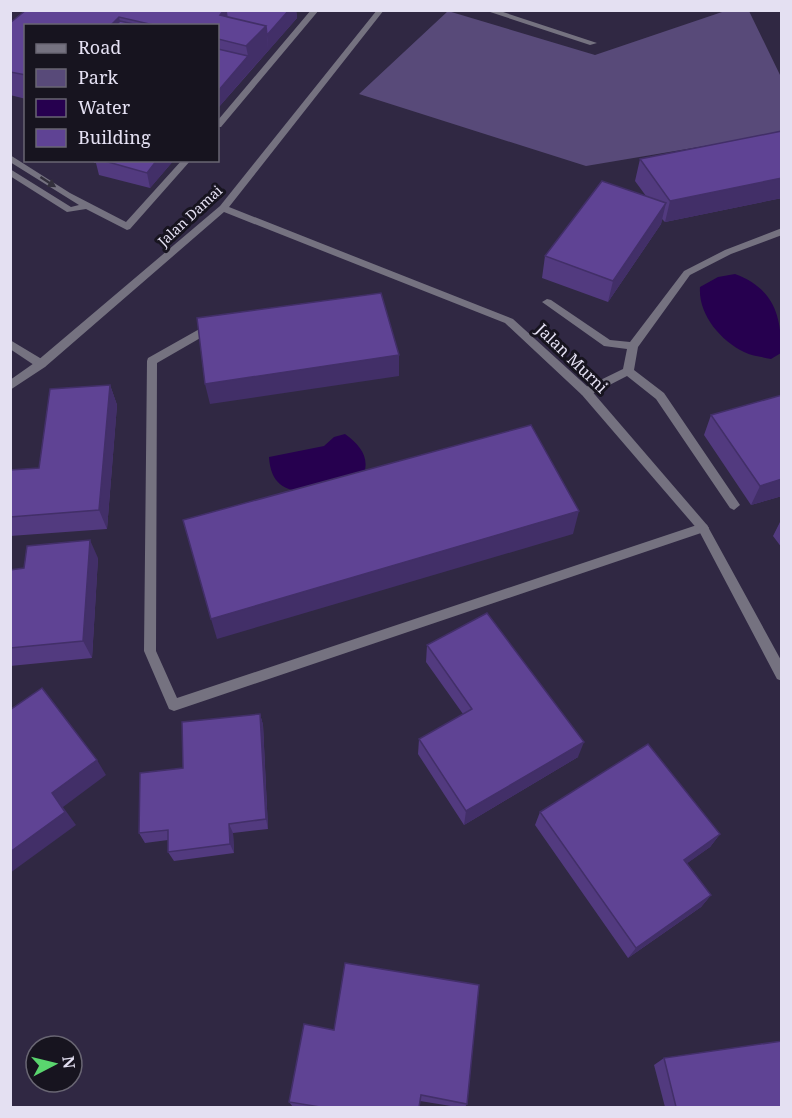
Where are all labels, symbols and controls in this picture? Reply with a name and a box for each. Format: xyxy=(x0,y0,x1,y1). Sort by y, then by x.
legend xyxy=(24,24,219,162)
text: Road xyxy=(78,35,121,59)
text: Park xyxy=(78,65,118,89)
text: Water xyxy=(78,95,131,119)
text: Building xyxy=(78,125,151,149)
one-way arrow xyxy=(40,177,56,188)
street label: Jalan Damai xyxy=(153,181,226,251)
street label: Jalan Murni xyxy=(531,318,612,398)
north arrow xyxy=(24,1034,84,1094)
text: N xyxy=(57,1055,81,1070)

